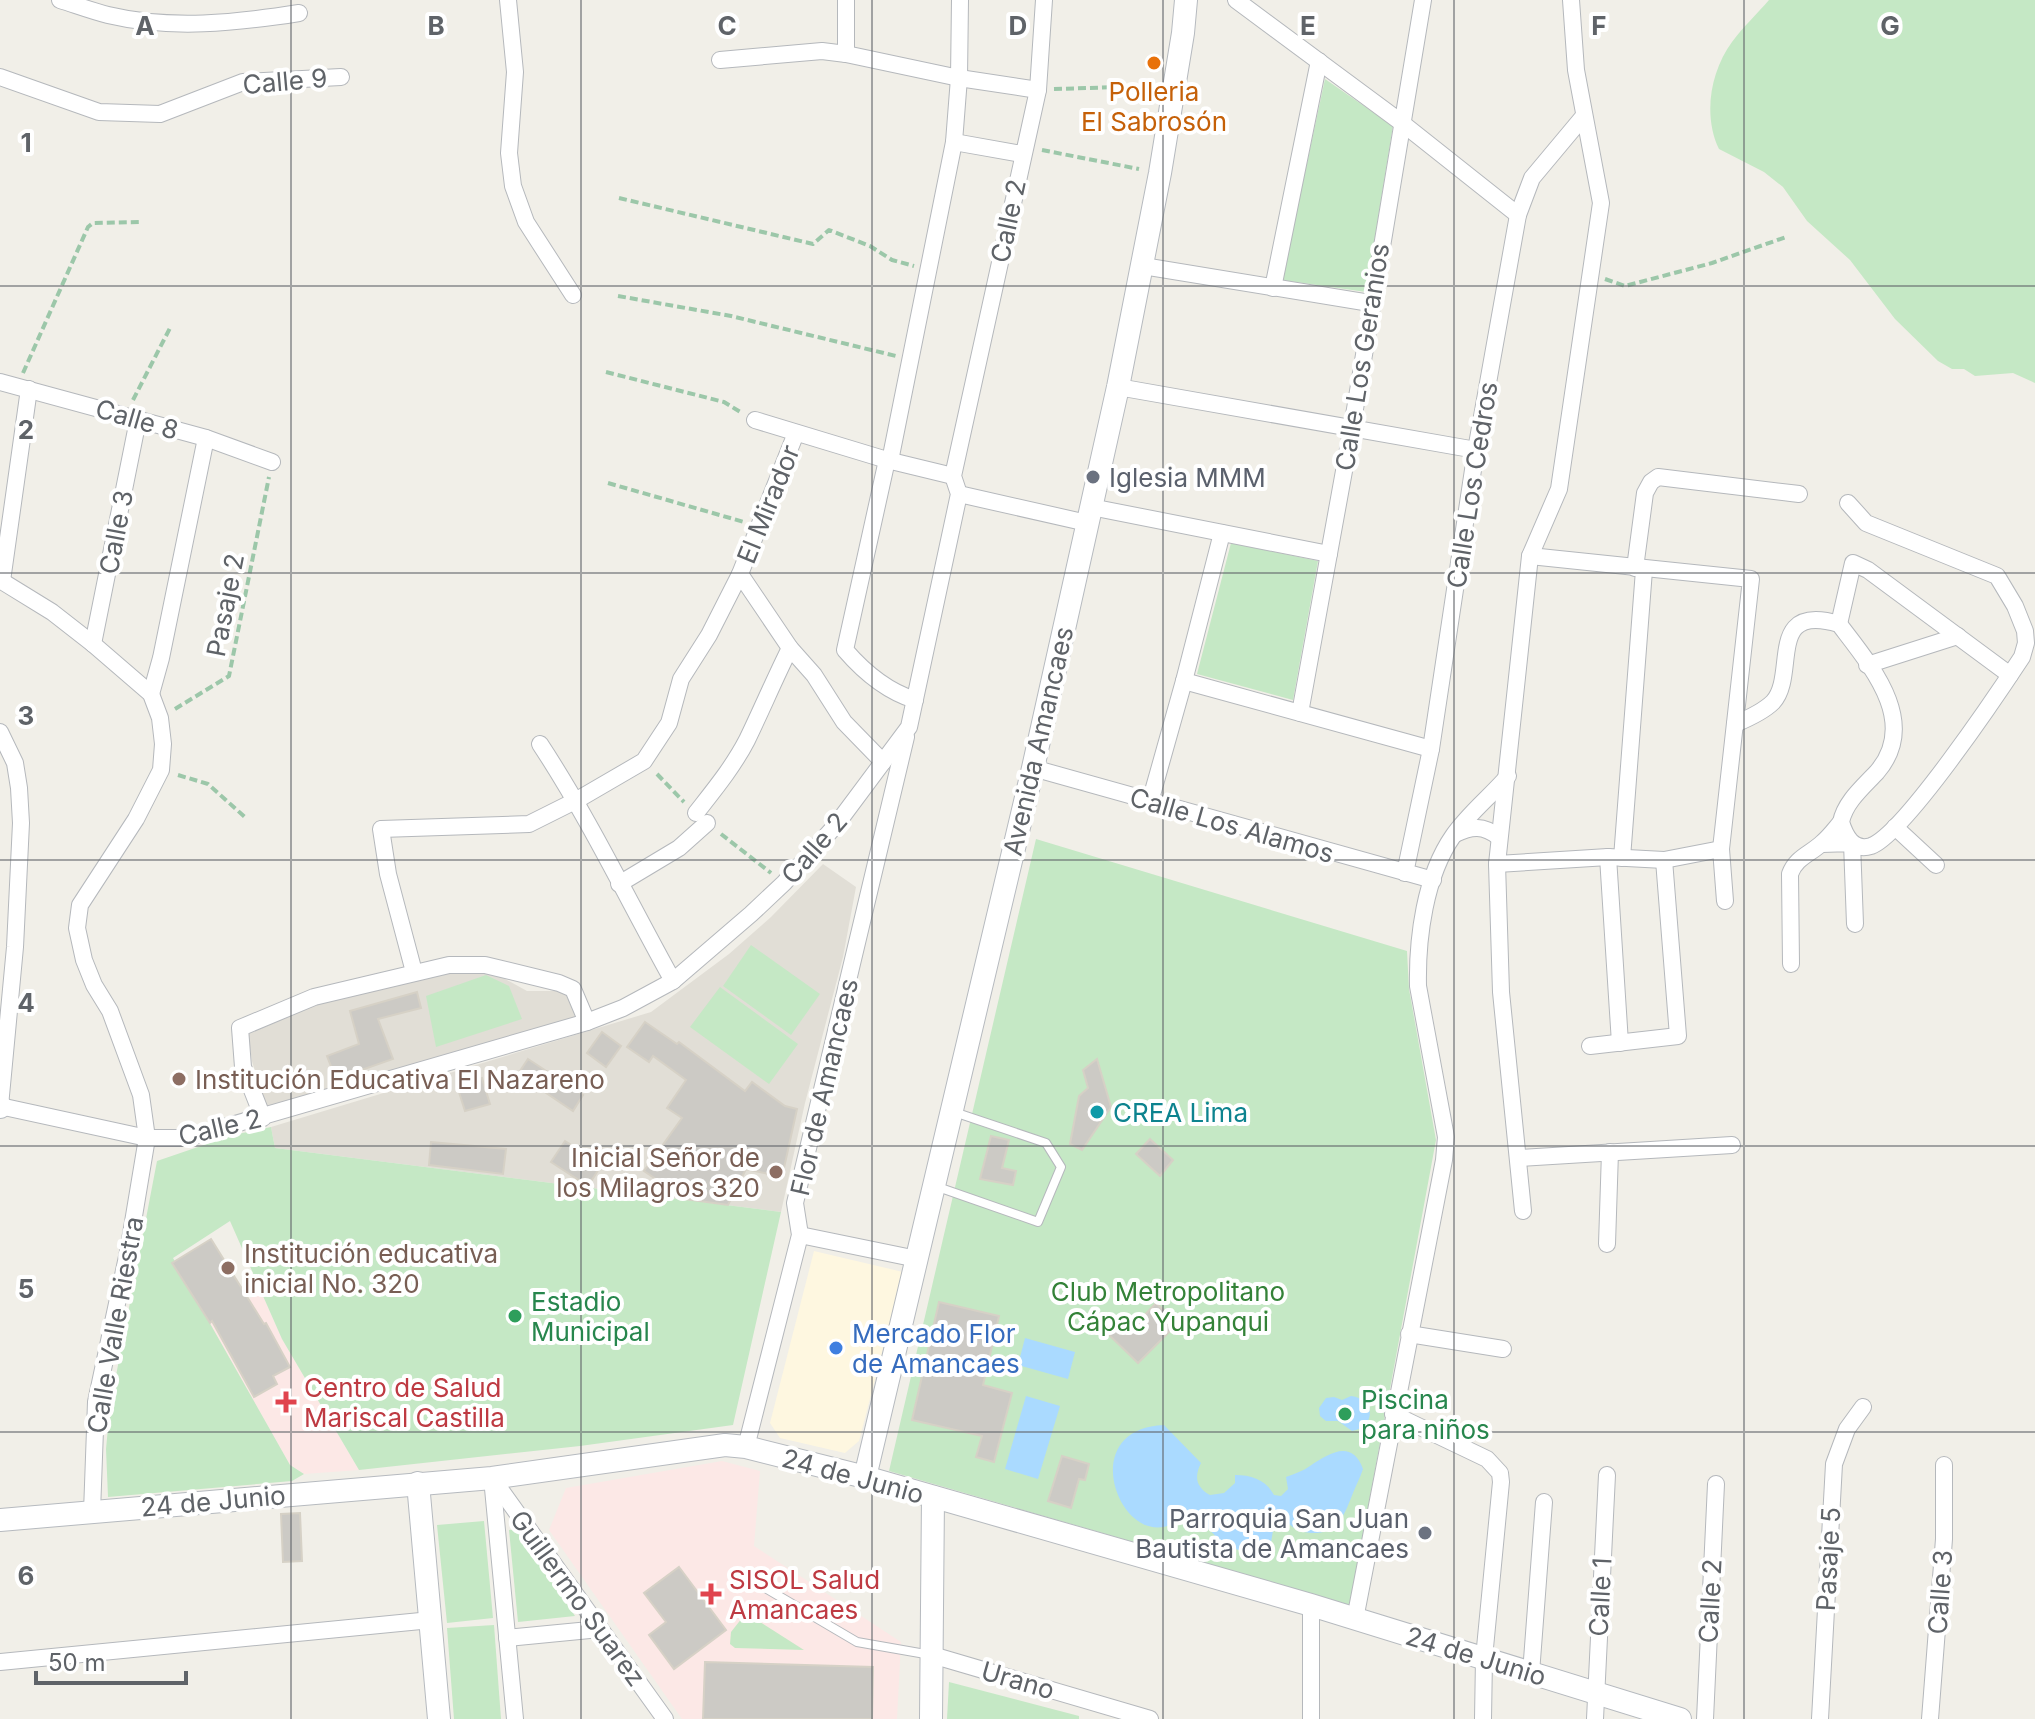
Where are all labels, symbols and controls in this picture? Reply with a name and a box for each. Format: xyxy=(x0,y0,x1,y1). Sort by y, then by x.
text: A xyxy=(135,10,155,41)
text: B xyxy=(427,10,445,41)
text: C xyxy=(717,10,737,41)
text: D xyxy=(1009,10,1027,41)
text: E xyxy=(1300,10,1316,41)
text: F xyxy=(1591,10,1607,41)
text: G xyxy=(1880,10,1900,41)
marker: Polleria El Sabrosón xyxy=(1145,54,1163,72)
street label: Calle 9 xyxy=(241,62,329,100)
place label: Polleria El Sabrosón xyxy=(1081,76,1227,137)
text: 1 xyxy=(20,127,32,158)
street label: Calle 2 xyxy=(984,176,1032,266)
street label: Calle Los Geranios xyxy=(1329,241,1395,473)
street label: Calle Los Cedros xyxy=(1440,379,1504,591)
street label: Calle 8 xyxy=(92,392,182,446)
text: 2 xyxy=(18,414,34,445)
street label: El Mirador xyxy=(730,440,806,568)
place label: Iglesia MMM xyxy=(1109,462,1266,493)
marker: Iglesia MMM xyxy=(1084,468,1102,486)
street label: Calle 3 xyxy=(93,487,139,577)
street label: Pasaje 2 xyxy=(200,551,250,659)
street label: Avenida Amancaes xyxy=(997,623,1079,859)
text: 3 xyxy=(18,700,34,731)
street label: Calle Los Alamos xyxy=(1126,781,1338,869)
street label: Calle 2 xyxy=(775,806,853,890)
street label: Flor de Amancaes xyxy=(784,975,864,1199)
text: 4 xyxy=(17,987,35,1018)
place label: Institución Educativa El Nazareno xyxy=(195,1064,605,1095)
marker: Institución Educativa El Nazareno xyxy=(170,1070,188,1088)
place label: CREA Lima xyxy=(1113,1097,1248,1128)
street label: Calle 2 xyxy=(175,1102,265,1152)
marker: CREA Lima xyxy=(1088,1103,1106,1121)
place label: Inicial Señor de los Milagros 320 xyxy=(556,1142,760,1203)
marker: Inicial Señor de los Milagros 320 xyxy=(767,1163,785,1181)
street label: Calle Valle Riestra xyxy=(81,1214,149,1436)
place label: Institución educativa inicial No. 320 xyxy=(244,1238,498,1299)
marker: Institución educativa inicial No. 320 xyxy=(219,1259,237,1277)
text: 5 xyxy=(18,1273,34,1304)
park label: Club Metropolitano Cápac Yupanqui xyxy=(1051,1276,1285,1337)
place label: Estadio Municipal xyxy=(531,1286,650,1347)
marker: Estadio Municipal xyxy=(506,1307,524,1325)
place label: Mercado Flor de Amancaes xyxy=(852,1318,1020,1379)
marker: Mercado Flor de Amancaes xyxy=(827,1339,845,1357)
place label: Centro de Salud Mariscal Castilla xyxy=(304,1372,505,1433)
place label: Piscina para niños xyxy=(1361,1384,1490,1445)
marker: Centro de Salud Mariscal Castilla xyxy=(275,1391,297,1413)
marker: Piscina para niños xyxy=(1336,1405,1354,1423)
street label: 24 de Junio xyxy=(779,1442,927,1510)
street label: 24 de Junio xyxy=(139,1479,287,1523)
place label: Parroquia San Juan Bautista de Amancaes xyxy=(1135,1503,1409,1564)
street label: Guillermo Suarez xyxy=(504,1504,652,1692)
street label: Pasaje 5 xyxy=(1810,1506,1846,1612)
marker: Parroquia San Juan Bautista de Amancaes xyxy=(1416,1524,1434,1542)
street label: Calle 3 xyxy=(1922,1549,1958,1635)
street label: Calle 1 xyxy=(1582,1557,1618,1637)
street label: Calle 2 xyxy=(1692,1558,1728,1644)
text: 6 xyxy=(18,1560,34,1591)
place label: SISOL Salud Amancaes xyxy=(729,1564,880,1625)
marker: SISOL Salud Amancaes xyxy=(700,1583,722,1605)
street label: 24 de Junio xyxy=(1402,1620,1550,1692)
scale bar xyxy=(36,1635,186,1685)
text: 50 m xyxy=(48,1648,106,1677)
street label: Urano xyxy=(978,1655,1058,1705)

